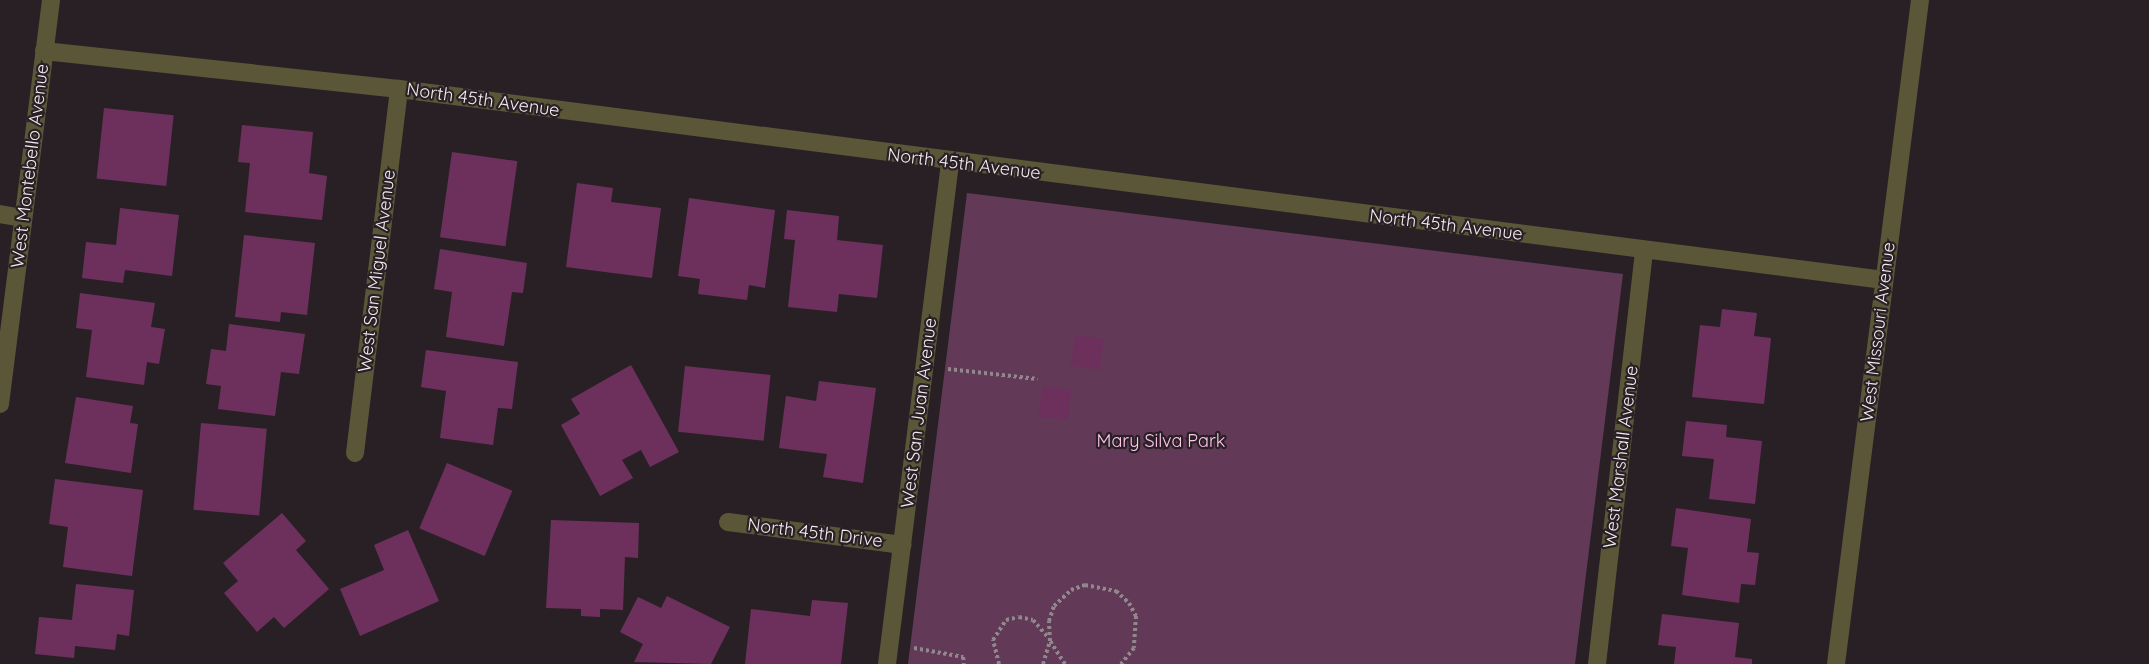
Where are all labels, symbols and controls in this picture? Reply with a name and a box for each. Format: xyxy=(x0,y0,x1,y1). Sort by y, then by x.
street label: West Montebello Avenue xyxy=(7,63,53,269)
street label: North 45th Avenue xyxy=(405,79,561,121)
street label: North 45th Avenue xyxy=(886,144,1042,184)
street label: West San Miguel Avenue xyxy=(354,168,400,374)
street label: North 45th Avenue xyxy=(1368,205,1524,245)
street label: West Missouri Avenue xyxy=(1856,241,1900,423)
street label: West San Juan Avenue xyxy=(897,317,941,509)
street label: West Marshall Avenue xyxy=(1599,364,1643,550)
park label: Mary Silva Park xyxy=(1097,430,1225,452)
street label: North 45th Drive xyxy=(746,514,884,552)

